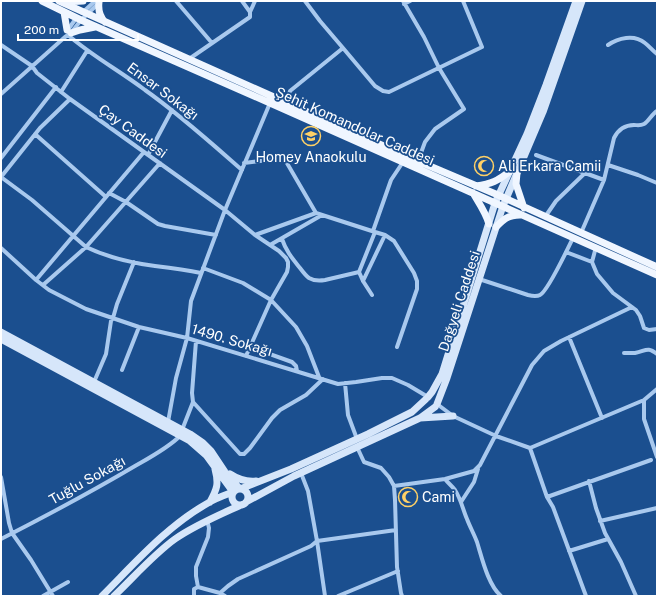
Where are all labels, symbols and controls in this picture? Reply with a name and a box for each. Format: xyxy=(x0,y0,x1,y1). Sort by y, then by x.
scale bar xyxy=(18,16,138,42)
text: 200 m xyxy=(24,23,59,37)
street label: Ensar Sokağı xyxy=(124,59,202,123)
street label: Şehit Komandolar Caddesi xyxy=(273,84,437,168)
street label: Çay Caddesi xyxy=(96,101,170,161)
school or university icon: Homey Anaokulu xyxy=(300,125,322,147)
place label: Homey Anaokulu xyxy=(255,149,367,165)
mosque icon: Ali Erkara Camii xyxy=(473,155,495,177)
place label: Ali Erkara Camii xyxy=(498,158,601,174)
street label: Dağyeli Caddesi xyxy=(435,249,483,353)
street label: 1490. Sokağı xyxy=(190,321,274,359)
street label: Tuğlu Sokağı xyxy=(46,452,128,508)
mosque icon: Cami xyxy=(397,486,419,508)
place label: Cami xyxy=(422,489,455,505)

